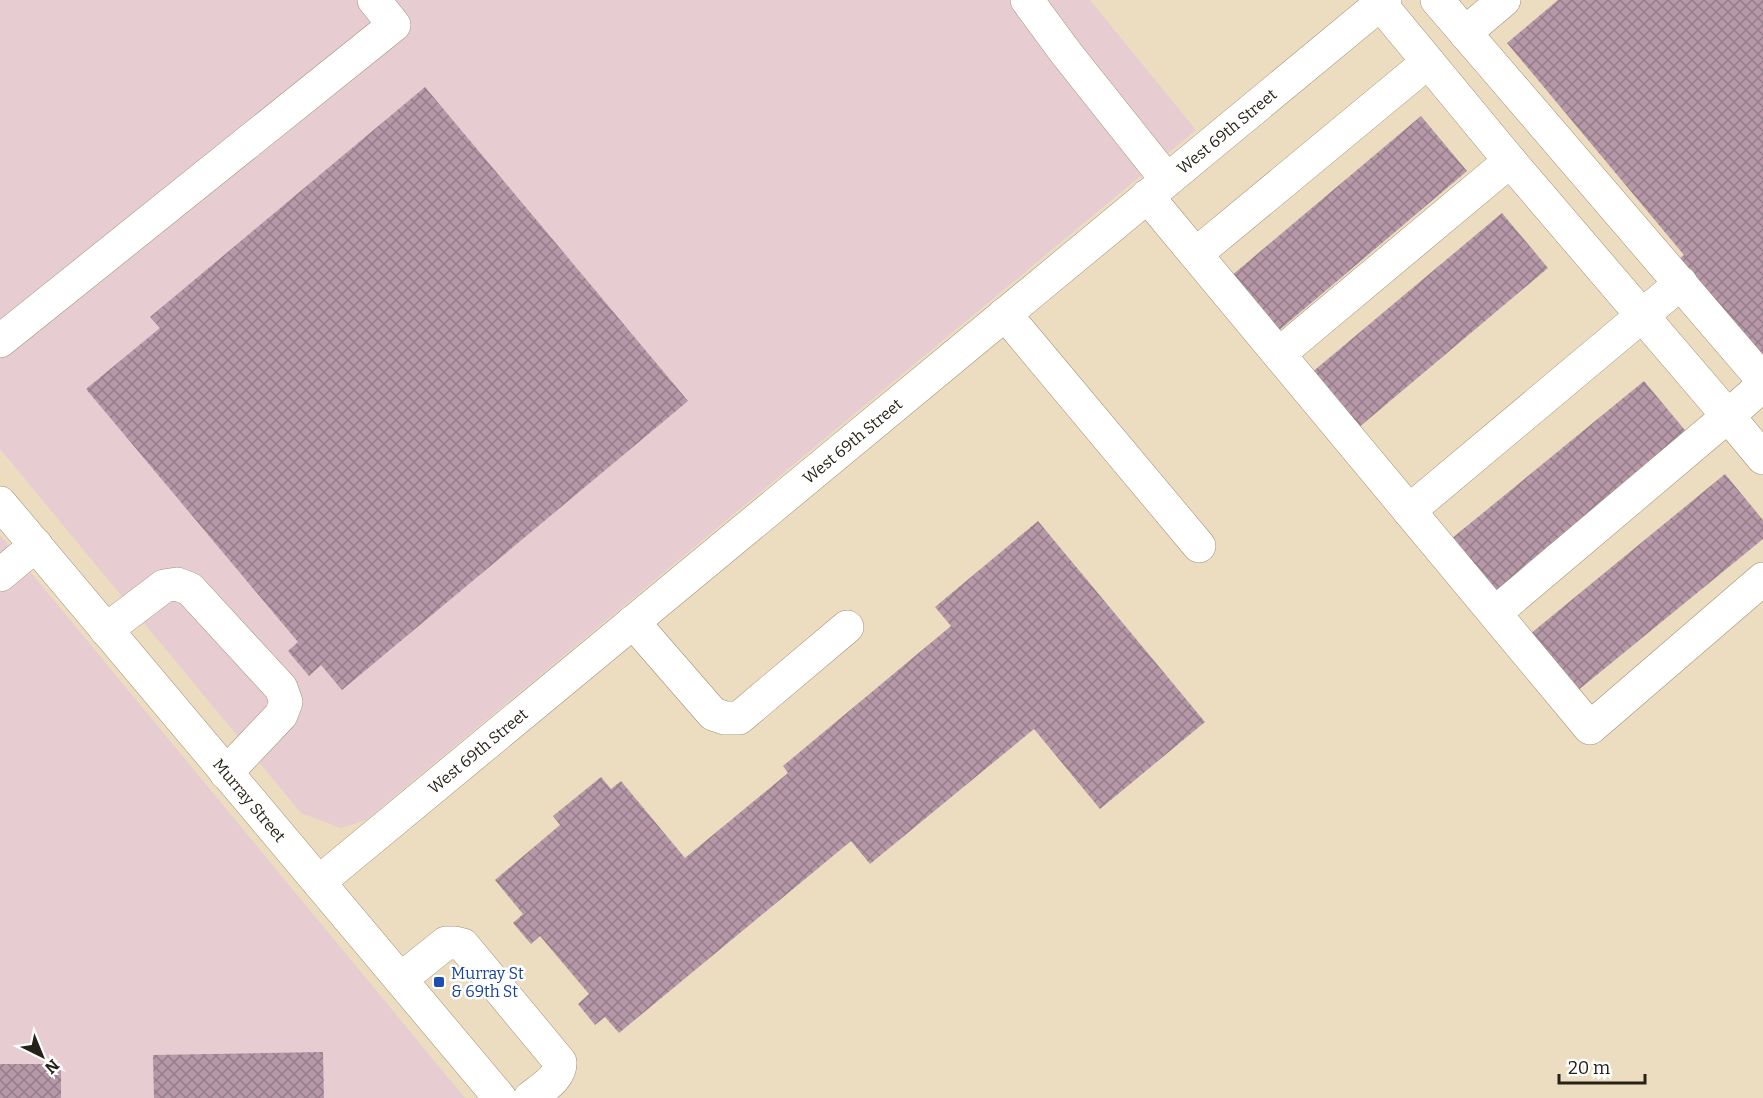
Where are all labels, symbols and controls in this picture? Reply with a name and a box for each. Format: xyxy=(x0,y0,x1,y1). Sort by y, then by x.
street label: West 69th Street xyxy=(1173,84,1280,178)
street label: West 69th Street xyxy=(799,394,906,488)
street label: West 69th Street xyxy=(424,704,531,797)
street label: Murray Street xyxy=(209,755,290,846)
place label: Murray St & 69th St xyxy=(451,964,524,1001)
marker: Murray St & 69th St xyxy=(432,975,446,989)
north arrow xyxy=(12,1026,72,1086)
scale bar xyxy=(1559,1047,1644,1085)
text: N xyxy=(41,1055,63,1078)
text: 20 m xyxy=(1568,1057,1610,1079)

